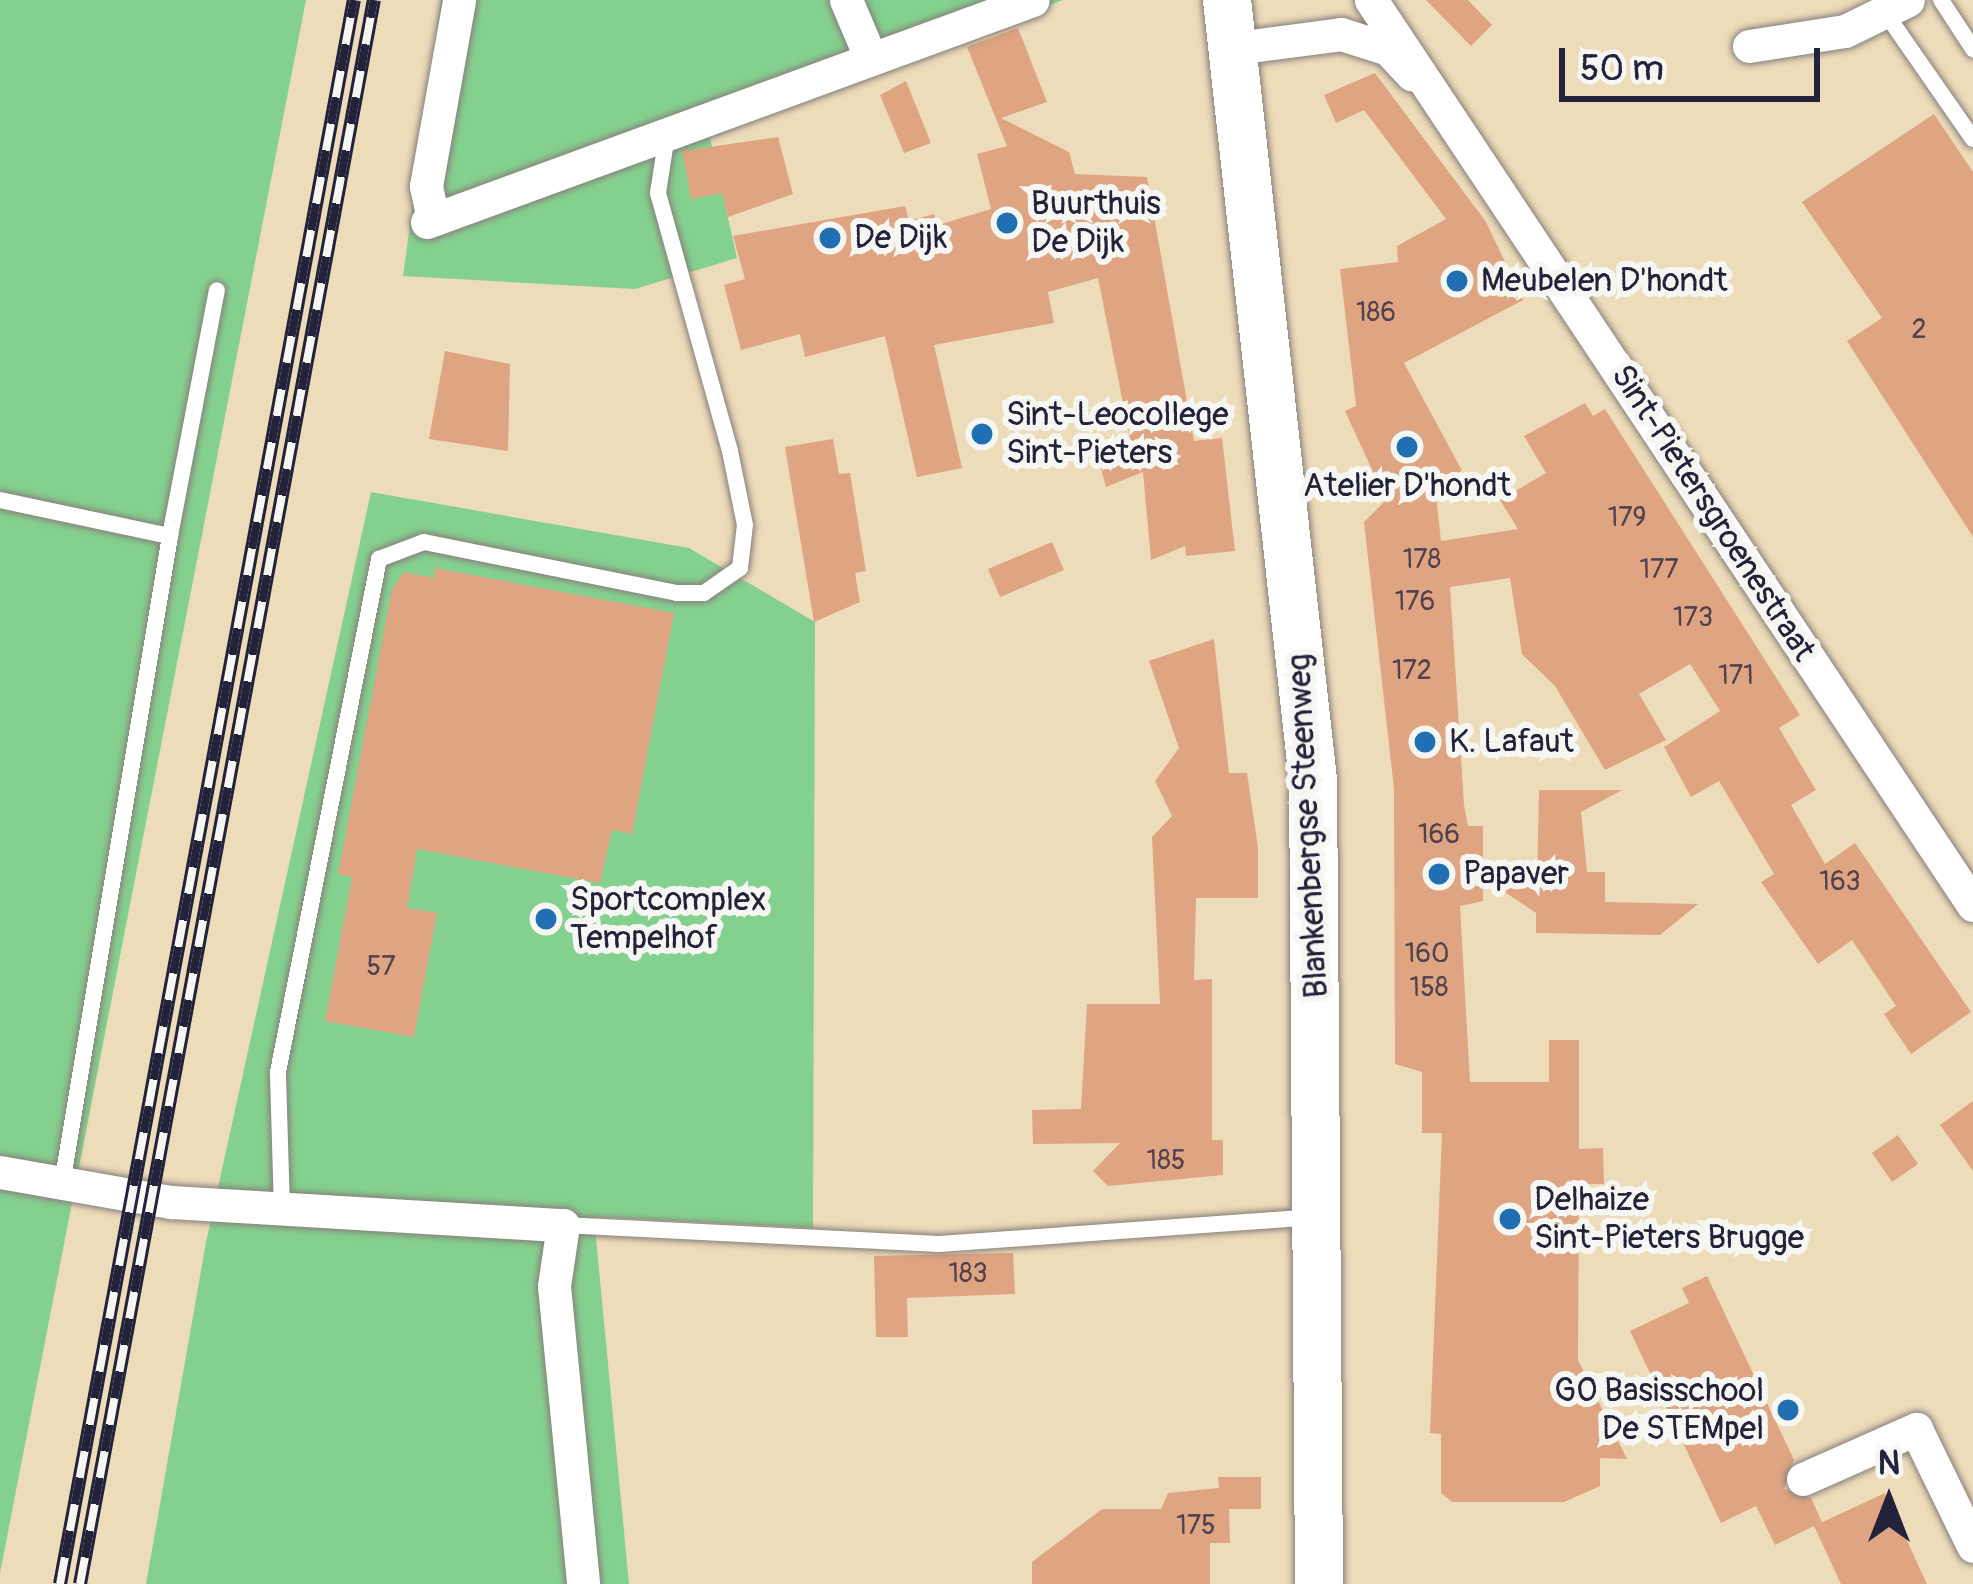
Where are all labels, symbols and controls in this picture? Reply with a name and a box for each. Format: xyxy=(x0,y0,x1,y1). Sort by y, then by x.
scale bar xyxy=(1565,24,1826,98)
text: 50 m xyxy=(1580,46,1664,91)
place label: Buurthuis De Dijk xyxy=(1031,184,1161,262)
marker: Buurthuis De Dijk xyxy=(994,210,1020,236)
place label: De Dijk xyxy=(854,218,947,258)
marker: De Dijk xyxy=(817,225,843,251)
place label: Meubelen D'hondt xyxy=(1481,261,1728,301)
marker: Meubelen D'hondt xyxy=(1444,268,1470,294)
house number: 186 xyxy=(1356,297,1396,329)
house number: 2 xyxy=(1911,314,1927,346)
street label: Sint-Pietersgroenestraat xyxy=(1602,357,1824,669)
place label: Sint-Leocollege Sint-Pieters xyxy=(1006,395,1228,473)
marker: Sint-Leocollege Sint-Pieters xyxy=(969,421,995,447)
marker: Atelier D'hondt xyxy=(1394,434,1420,460)
place label: Atelier D'hondt xyxy=(1303,466,1511,506)
house number: 179 xyxy=(1608,502,1646,534)
house number: 178 xyxy=(1403,544,1441,576)
house number: 177 xyxy=(1639,554,1679,586)
house number: 176 xyxy=(1395,586,1435,618)
house number: 173 xyxy=(1673,602,1713,634)
street label: Blankenbergse Steenweg xyxy=(1279,653,1337,999)
house number: 172 xyxy=(1392,655,1432,687)
house number: 171 xyxy=(1718,660,1754,692)
place label: K. Lafaut xyxy=(1449,722,1574,762)
marker: K. Lafaut xyxy=(1412,729,1438,755)
house number: 166 xyxy=(1418,819,1460,851)
place label: Papaver xyxy=(1463,854,1569,894)
marker: Papaver xyxy=(1426,861,1452,887)
house number: 163 xyxy=(1819,866,1861,898)
place label: Sportcomplex Tempelhof xyxy=(570,880,767,958)
marker: Sportcomplex Tempelhof xyxy=(533,906,559,932)
house number: 160 xyxy=(1405,938,1449,970)
house number: 57 xyxy=(367,951,395,983)
house number: 158 xyxy=(1410,972,1448,1004)
house number: 185 xyxy=(1147,1145,1185,1177)
place label: Delhaize Sint-Pieters Brugge xyxy=(1534,1180,1804,1258)
marker: Delhaize Sint-Pieters Brugge xyxy=(1497,1206,1523,1232)
house number: 183 xyxy=(948,1258,988,1290)
place label: GO Basisschool De STEMpel xyxy=(1554,1371,1764,1449)
marker: GO Basisschool De STEMpel xyxy=(1775,1397,1801,1423)
north arrow xyxy=(1829,1440,1949,1560)
text: N xyxy=(1878,1443,1900,1484)
house number: 175 xyxy=(1176,1510,1216,1542)

